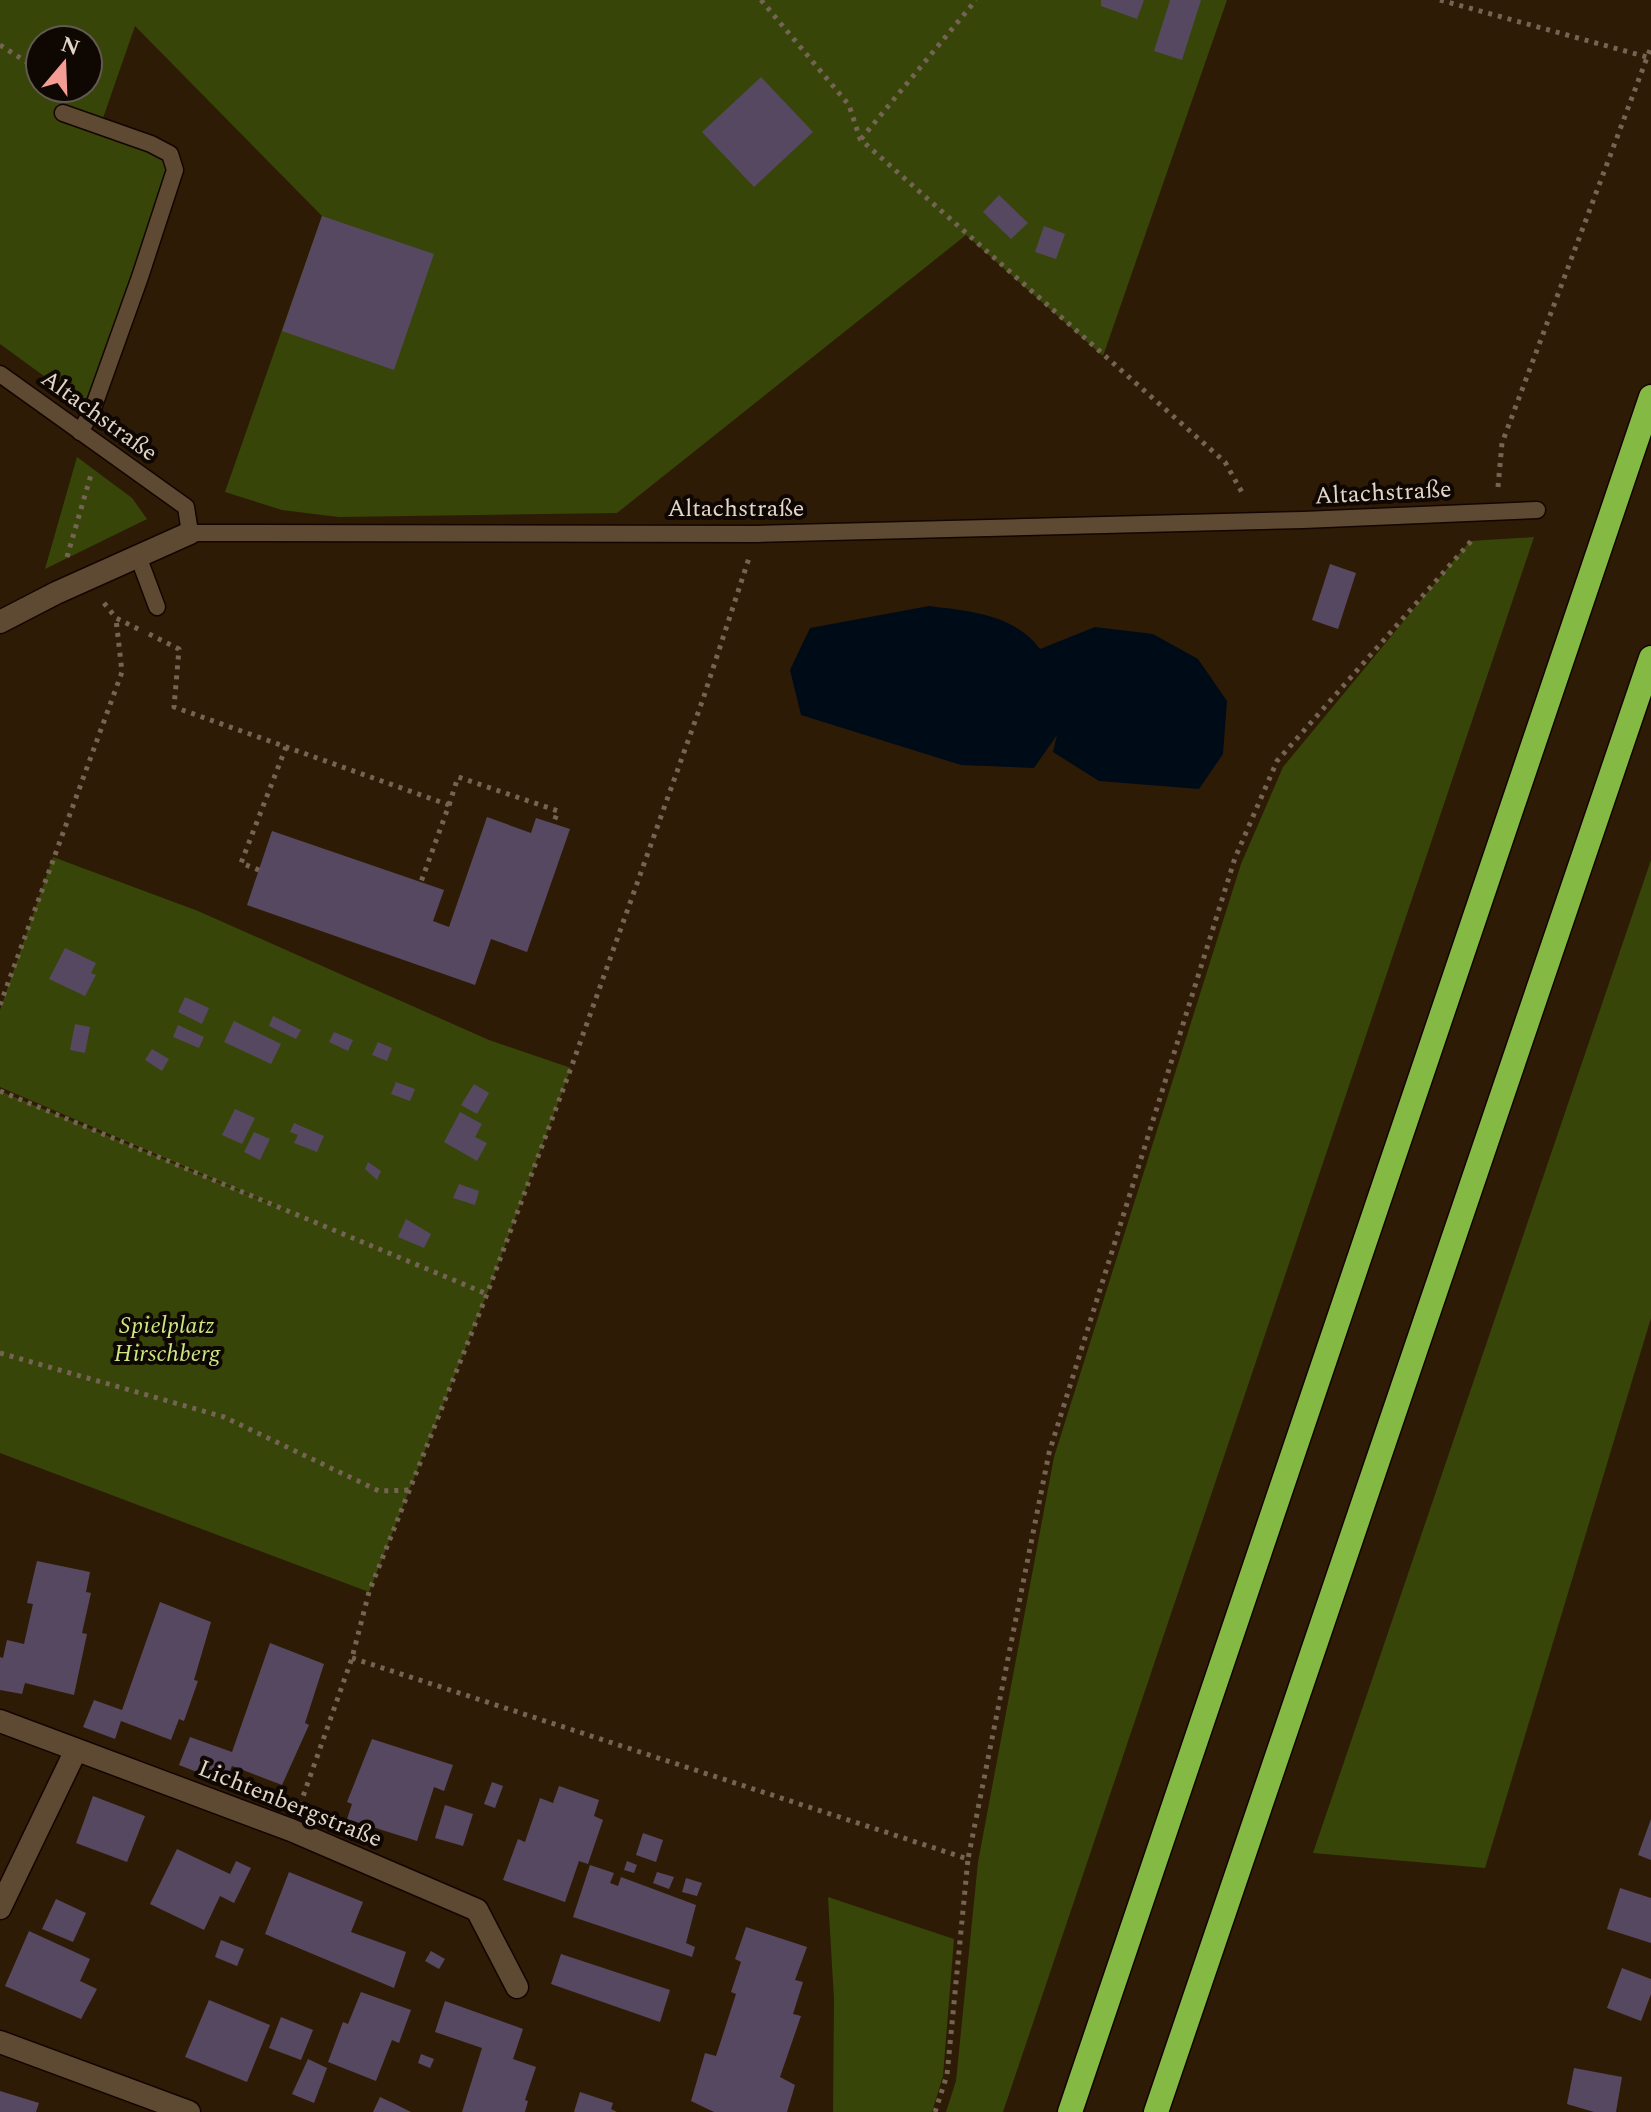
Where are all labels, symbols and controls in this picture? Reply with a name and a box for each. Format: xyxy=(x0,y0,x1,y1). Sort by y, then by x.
north arrow xyxy=(24,24,104,104)
text: N xyxy=(56,28,84,65)
street label: Altachstraße xyxy=(33,361,165,471)
street label: Altachstraße xyxy=(1314,471,1452,515)
street label: Altachstraße xyxy=(668,491,804,527)
park label: Spielplatz Hirschberg xyxy=(114,1308,221,1372)
street label: Lichtenbergstraße xyxy=(192,1751,388,1857)

